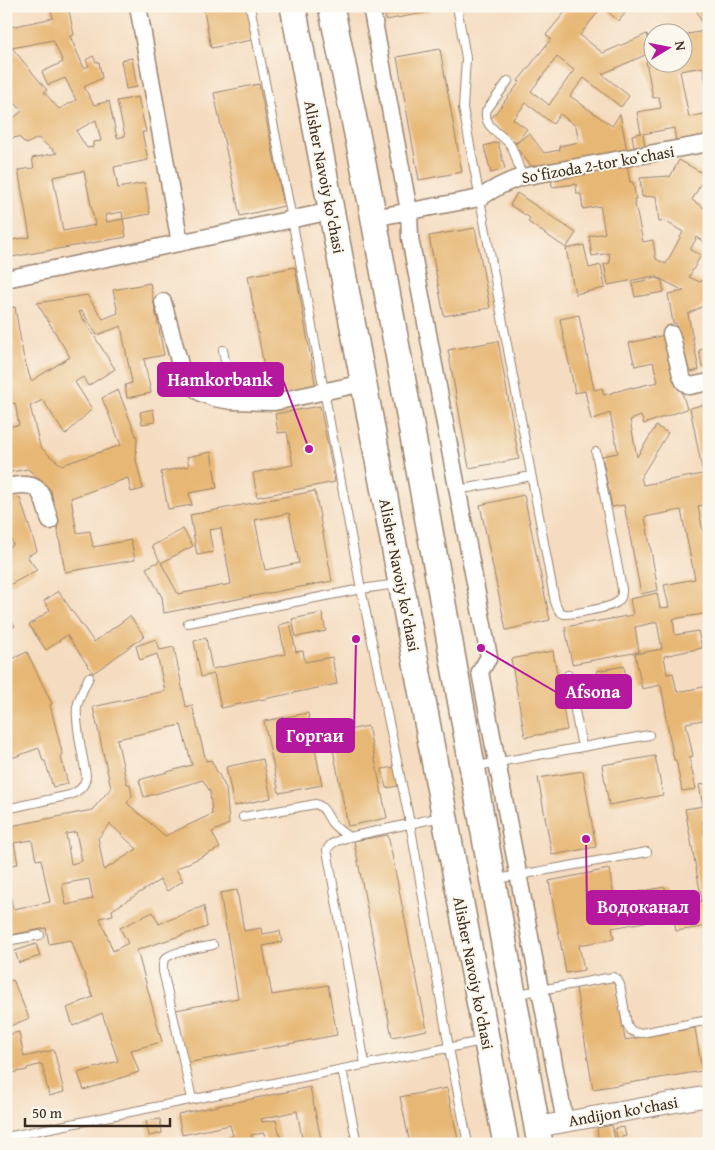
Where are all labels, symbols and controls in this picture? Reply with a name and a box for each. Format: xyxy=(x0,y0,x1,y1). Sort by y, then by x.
north arrow xyxy=(642,22,692,72)
text: N xyxy=(670,39,692,53)
street label: Alisher Navoiy ko'chasi xyxy=(298,98,352,256)
street label: Soʻfizoda 2-tor koʻchasi xyxy=(520,139,677,189)
callout: Hamkorbank xyxy=(158,363,283,396)
text: Hamkorbank xyxy=(168,366,273,393)
street label: Alisher Navoiy ko'chasi xyxy=(373,496,427,654)
callout: Afsona xyxy=(556,675,631,708)
text: Afsona xyxy=(566,678,621,705)
callout: Горгаи xyxy=(277,719,354,752)
text: Горгаи xyxy=(286,722,344,749)
callout: Водоканал xyxy=(587,891,699,924)
text: Водоканал xyxy=(597,893,689,920)
street label: Alisher Navoiy ko'chasi xyxy=(447,894,501,1052)
street label: Andijon ko'chasi xyxy=(566,1089,680,1132)
scale bar xyxy=(25,1095,170,1127)
text: 50 m xyxy=(32,1102,63,1123)

